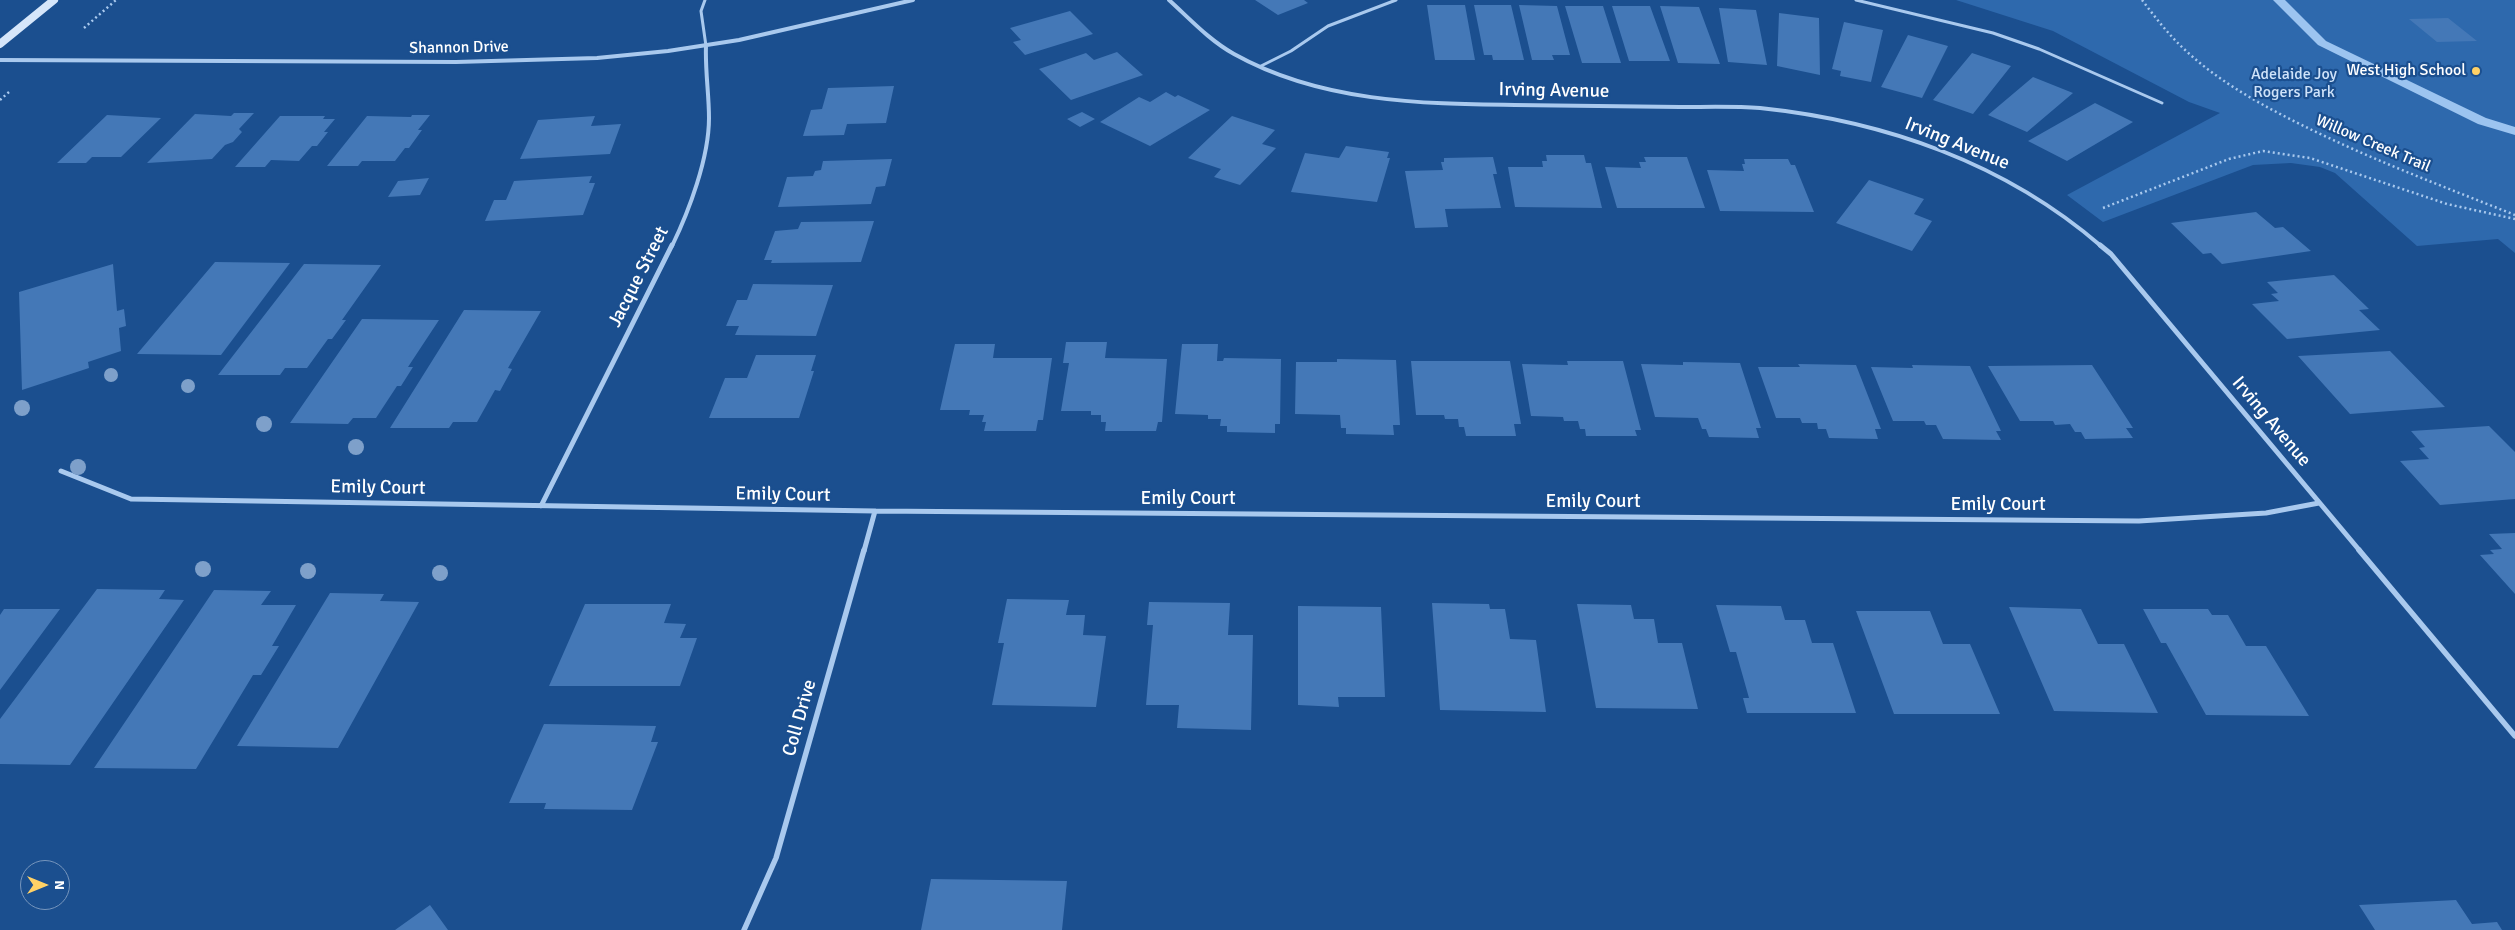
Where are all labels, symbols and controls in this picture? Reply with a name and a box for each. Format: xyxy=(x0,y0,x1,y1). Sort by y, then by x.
street label: Shannon Drive xyxy=(409,38,509,58)
place label: West High School xyxy=(2347,61,2466,81)
park label: Adelaide Joy Rogers Park xyxy=(2251,65,2337,103)
marker: West High School xyxy=(2470,65,2482,77)
street label: Irving Avenue xyxy=(1498,79,1610,103)
street label: Willow Creek Trail xyxy=(2313,111,2433,177)
street label: Irving Avenue xyxy=(1901,113,2013,175)
street label: Jacque Street xyxy=(604,223,674,331)
street label: Irving Avenue xyxy=(2227,372,2315,472)
street label: Emily Court xyxy=(330,476,426,500)
street label: Emily Court xyxy=(735,483,831,507)
street label: Emily Court xyxy=(1140,488,1236,510)
street label: Emily Court xyxy=(1545,491,1641,513)
street label: Emily Court xyxy=(1950,494,2046,516)
street label: Coll Drive xyxy=(778,677,822,759)
north arrow xyxy=(20,860,70,910)
text: N xyxy=(51,880,68,890)

